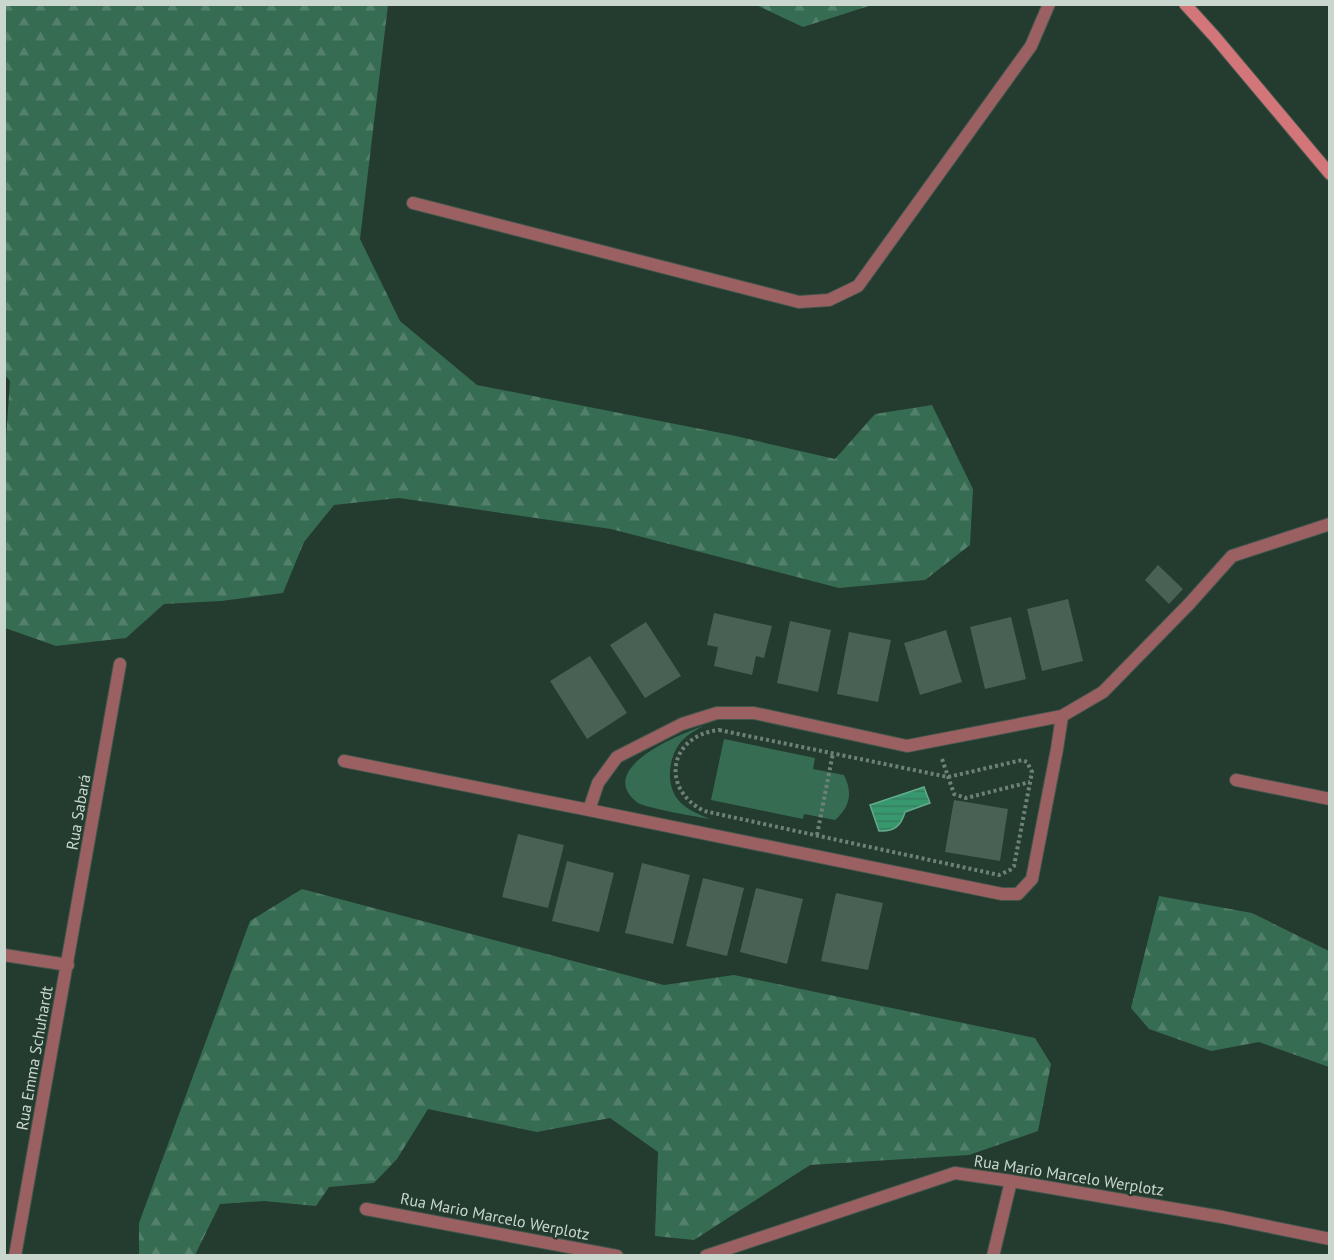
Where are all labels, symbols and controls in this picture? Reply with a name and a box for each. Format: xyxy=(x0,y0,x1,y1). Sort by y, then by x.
street label: Rua Sabará xyxy=(62,773,94,851)
street label: Rua Emma Schuhardt xyxy=(11,984,57,1132)
street label: Rua Mario Marcelo Werplotz xyxy=(973,1150,1165,1200)
street label: Rua Mario Marcelo Werplotz xyxy=(399,1188,591,1244)

